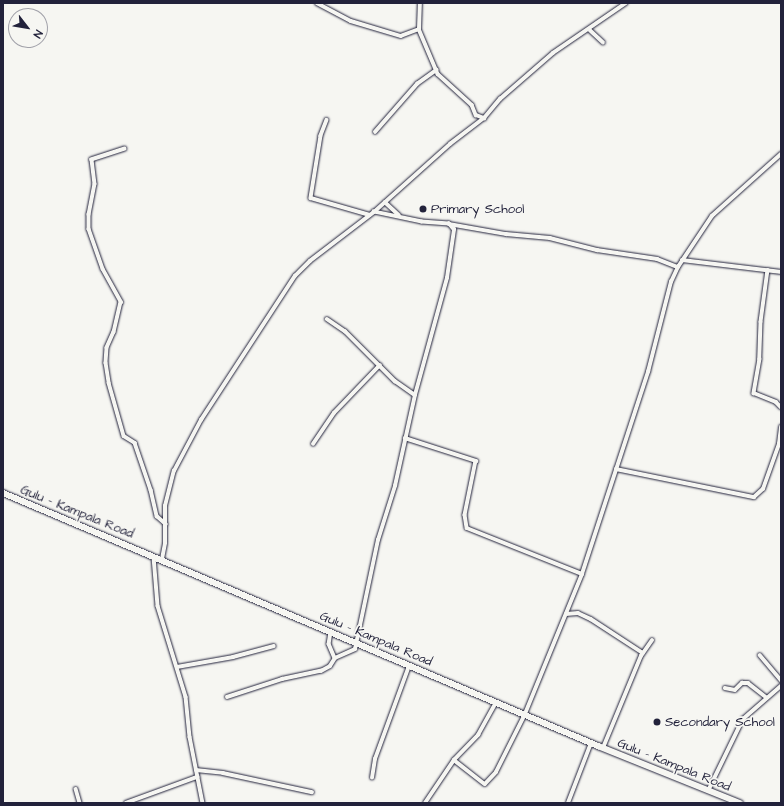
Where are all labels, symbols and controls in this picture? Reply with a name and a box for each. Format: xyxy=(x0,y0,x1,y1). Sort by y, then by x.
north arrow xyxy=(8,8,48,48)
text: N xyxy=(30,27,46,41)
place label: Primary School xyxy=(431,201,524,217)
marker: Primary School xyxy=(418,204,428,214)
street label: Gulu - Kampala Road xyxy=(18,482,136,542)
street label: Gulu - Kampala Road xyxy=(317,608,435,670)
place label: Secondary School xyxy=(665,714,775,730)
marker: Secondary School xyxy=(652,717,662,727)
street label: Gulu - Kampala Road xyxy=(615,735,733,795)

